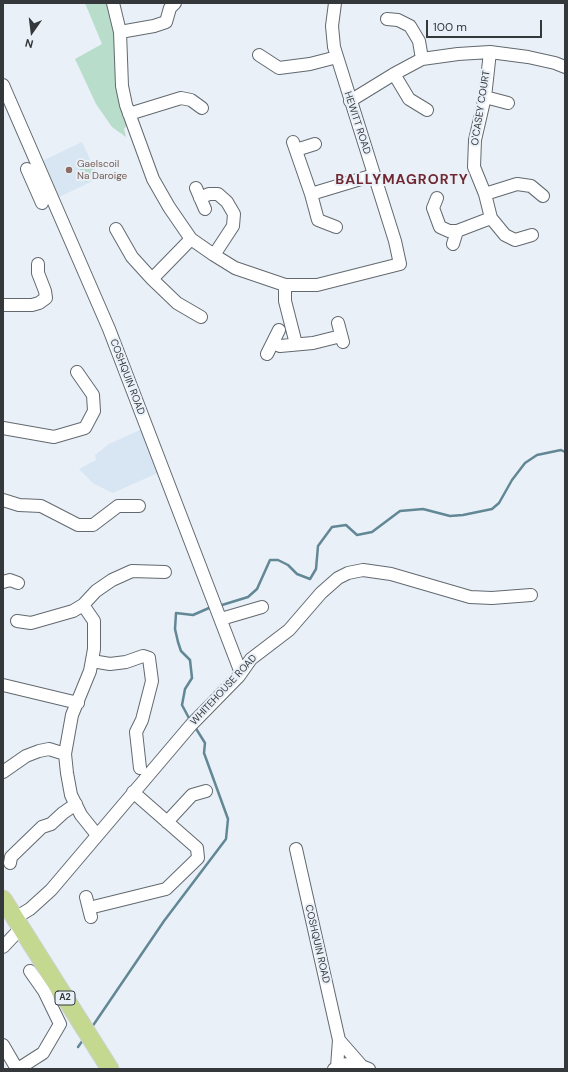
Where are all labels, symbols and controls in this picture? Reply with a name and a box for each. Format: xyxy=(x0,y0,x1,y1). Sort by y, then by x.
north arrow xyxy=(12,12,52,52)
scale bar xyxy=(428,12,544,38)
text: 100 m xyxy=(433,19,467,35)
text: N xyxy=(24,36,35,51)
street label: O'CASEY COURT xyxy=(469,70,493,146)
street label: HEWITT ROAD xyxy=(341,90,373,156)
place label: Gaelscoil Na Daroige xyxy=(77,158,127,182)
marker: Gaelscoil Na Daroige xyxy=(64,165,74,175)
district label: BALLYMAGRORTY xyxy=(335,172,469,188)
street label: COSHQUIN ROAD xyxy=(107,337,147,417)
street label: WHITEHOUSE ROAD xyxy=(188,652,260,728)
street label: COSHQUIN ROAD xyxy=(302,903,332,985)
road number: A2 xyxy=(55,991,75,1005)

